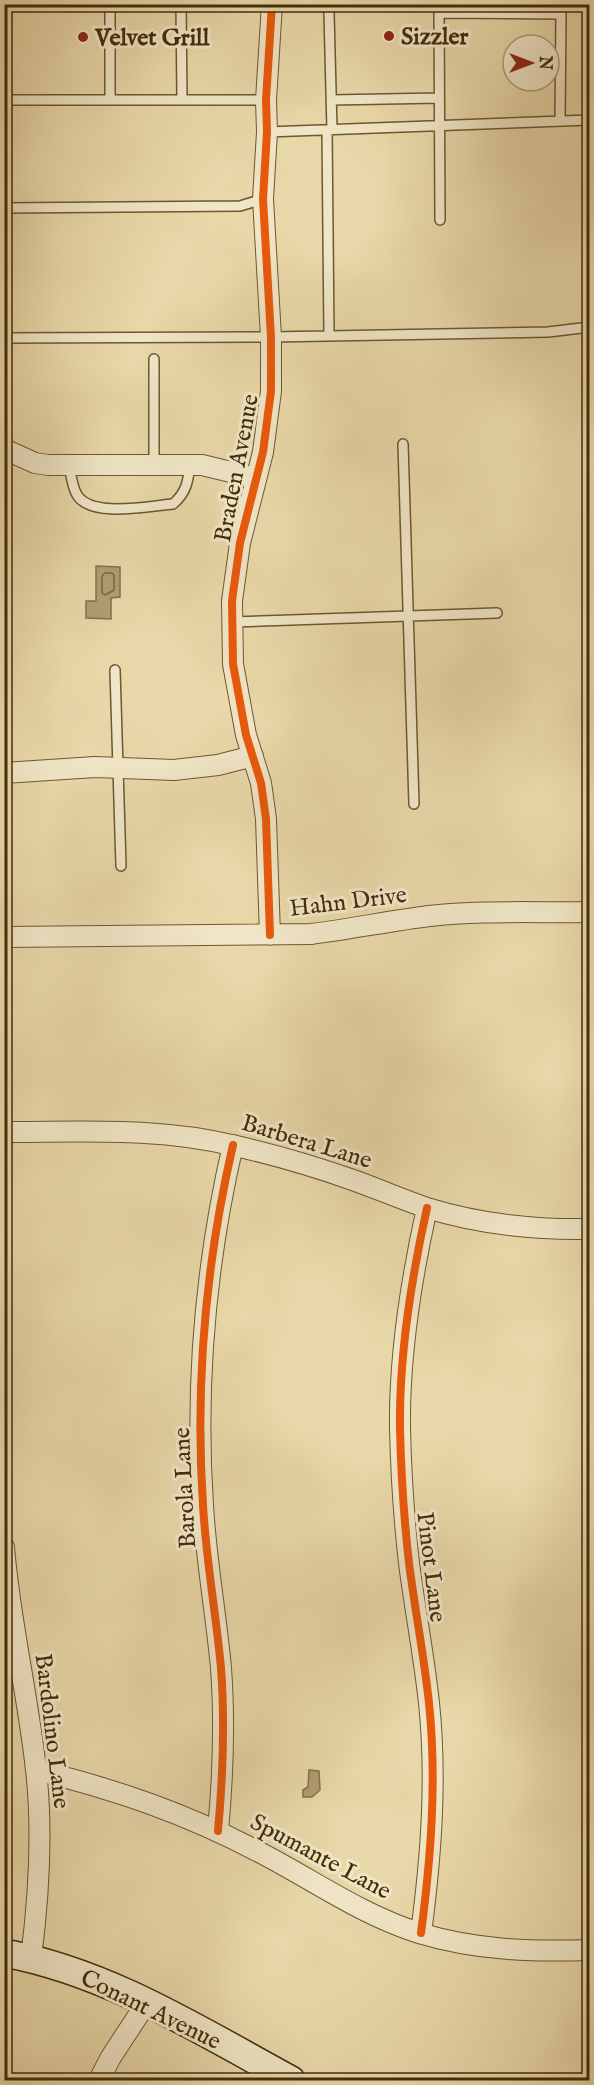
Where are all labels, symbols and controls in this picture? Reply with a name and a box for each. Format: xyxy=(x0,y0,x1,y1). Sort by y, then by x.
place label: Sizzler xyxy=(401,22,468,53)
place label: Velvet Grill xyxy=(94,23,210,54)
marker: Sizzler xyxy=(382,29,396,43)
marker: Velvet Grill xyxy=(76,30,90,44)
north arrow xyxy=(501,33,561,93)
text: N xyxy=(534,55,554,70)
street label: Braden Avenue xyxy=(208,392,267,545)
street label: Hahn Drive xyxy=(288,880,408,925)
street label: Barbera Lane xyxy=(238,1108,375,1177)
street label: Barola Lane xyxy=(167,1427,204,1549)
street label: Pinot Lane xyxy=(408,1510,453,1624)
street label: Bardolino Lane xyxy=(27,1652,76,1810)
street label: Spumante Lane xyxy=(245,1807,396,1907)
street label: Conant Avenue xyxy=(75,1963,226,2058)

